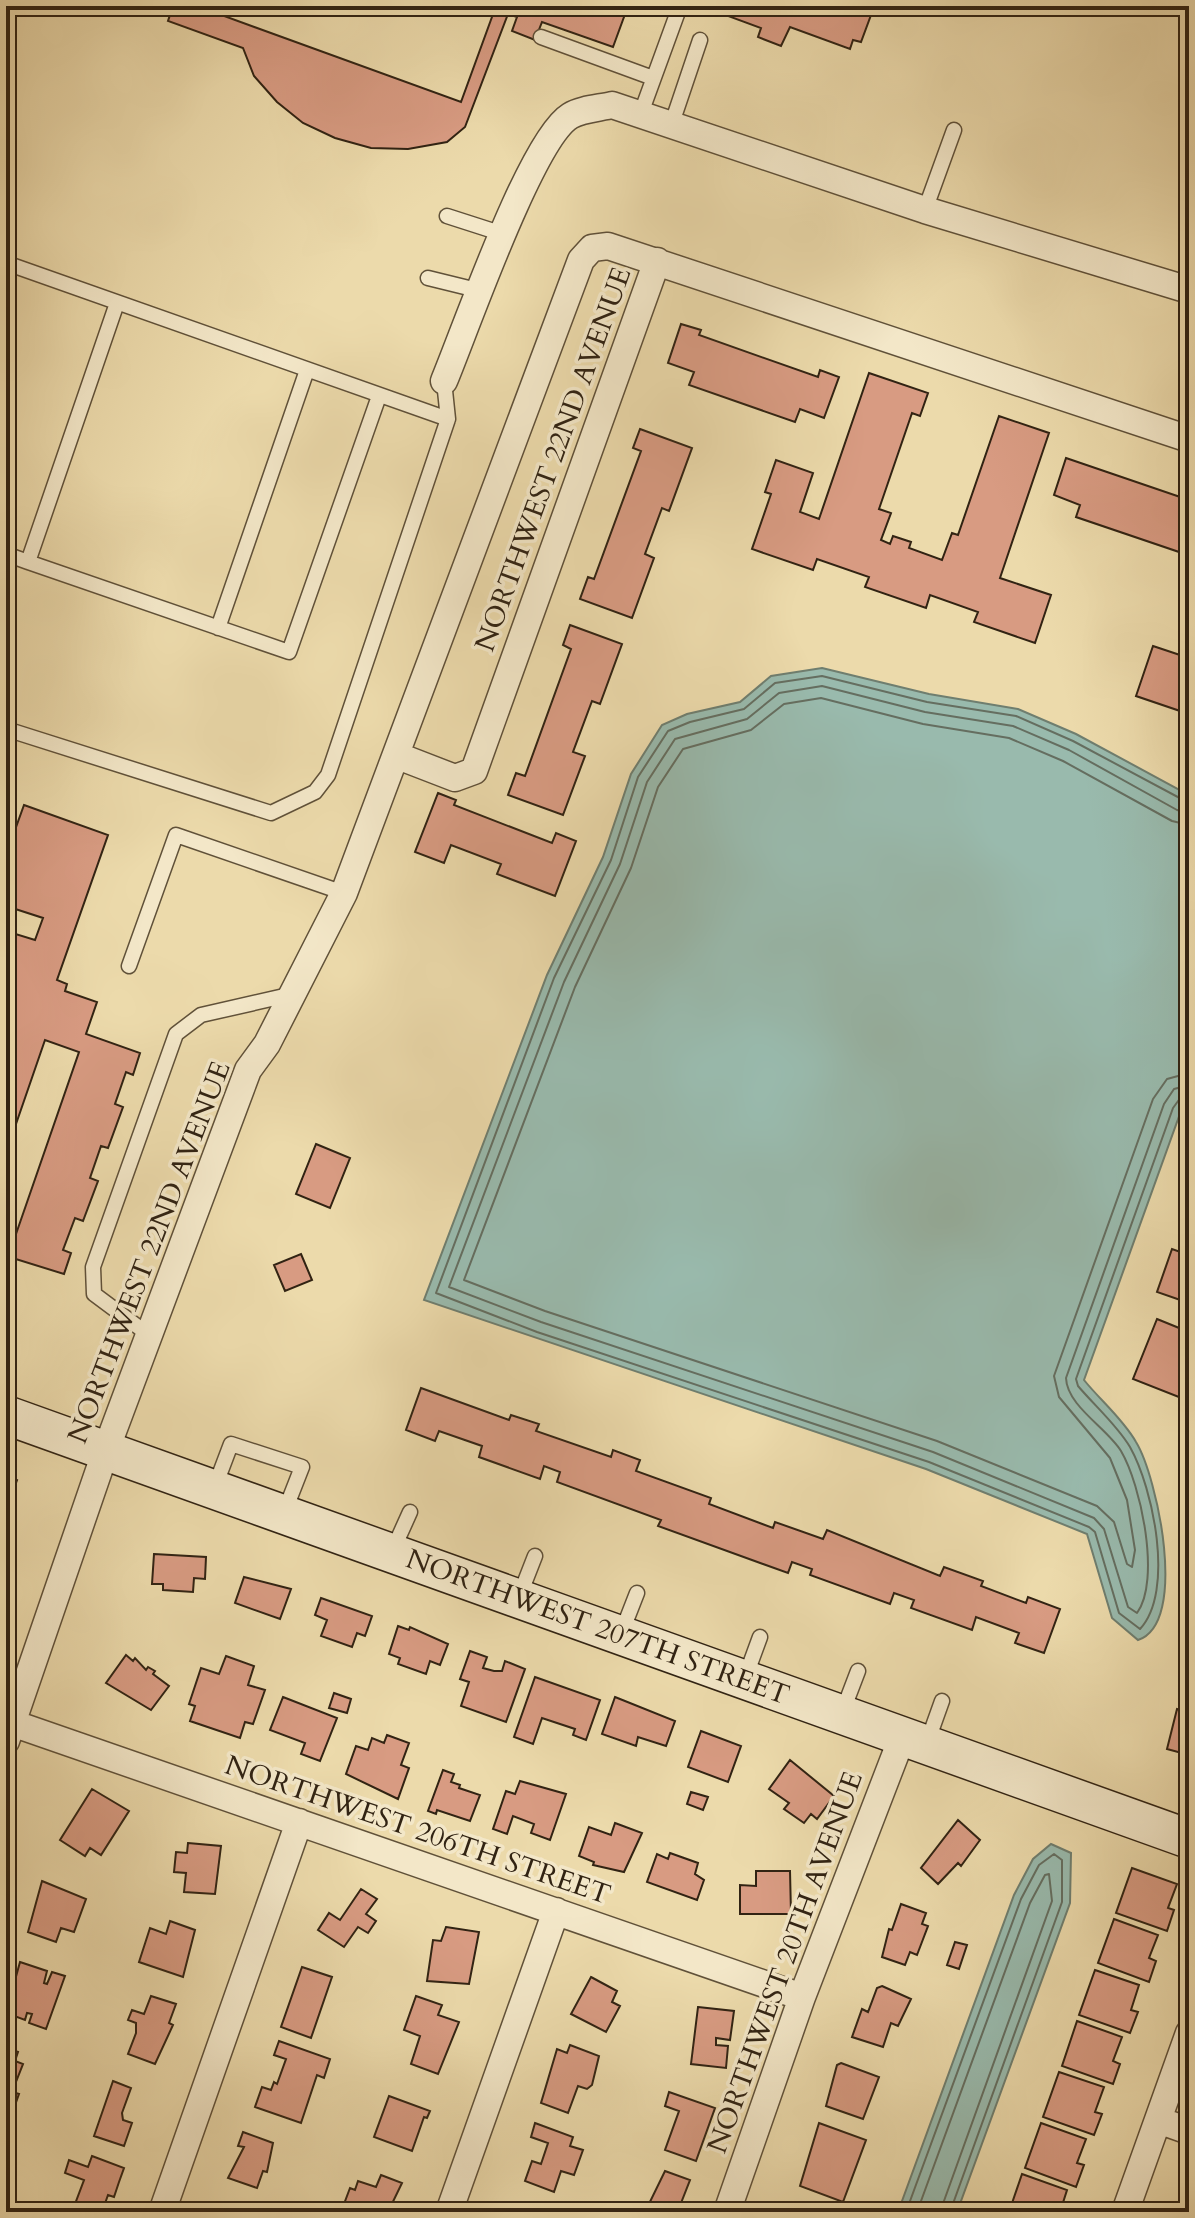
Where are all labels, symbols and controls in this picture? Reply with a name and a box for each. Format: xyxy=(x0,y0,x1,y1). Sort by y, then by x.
street label: NORTHWEST 22ND AVENUE xyxy=(466,262,640,657)
street label: NORTHWEST 22ND AVENUE xyxy=(58,1056,239,1449)
street label: NORTHWEST 207TH STREET xyxy=(401,1540,795,1714)
street label: NORTHWEST 206TH STREET xyxy=(220,1746,615,1914)
street label: NORTHWEST 20TH AVENUE xyxy=(698,1766,872,2159)

